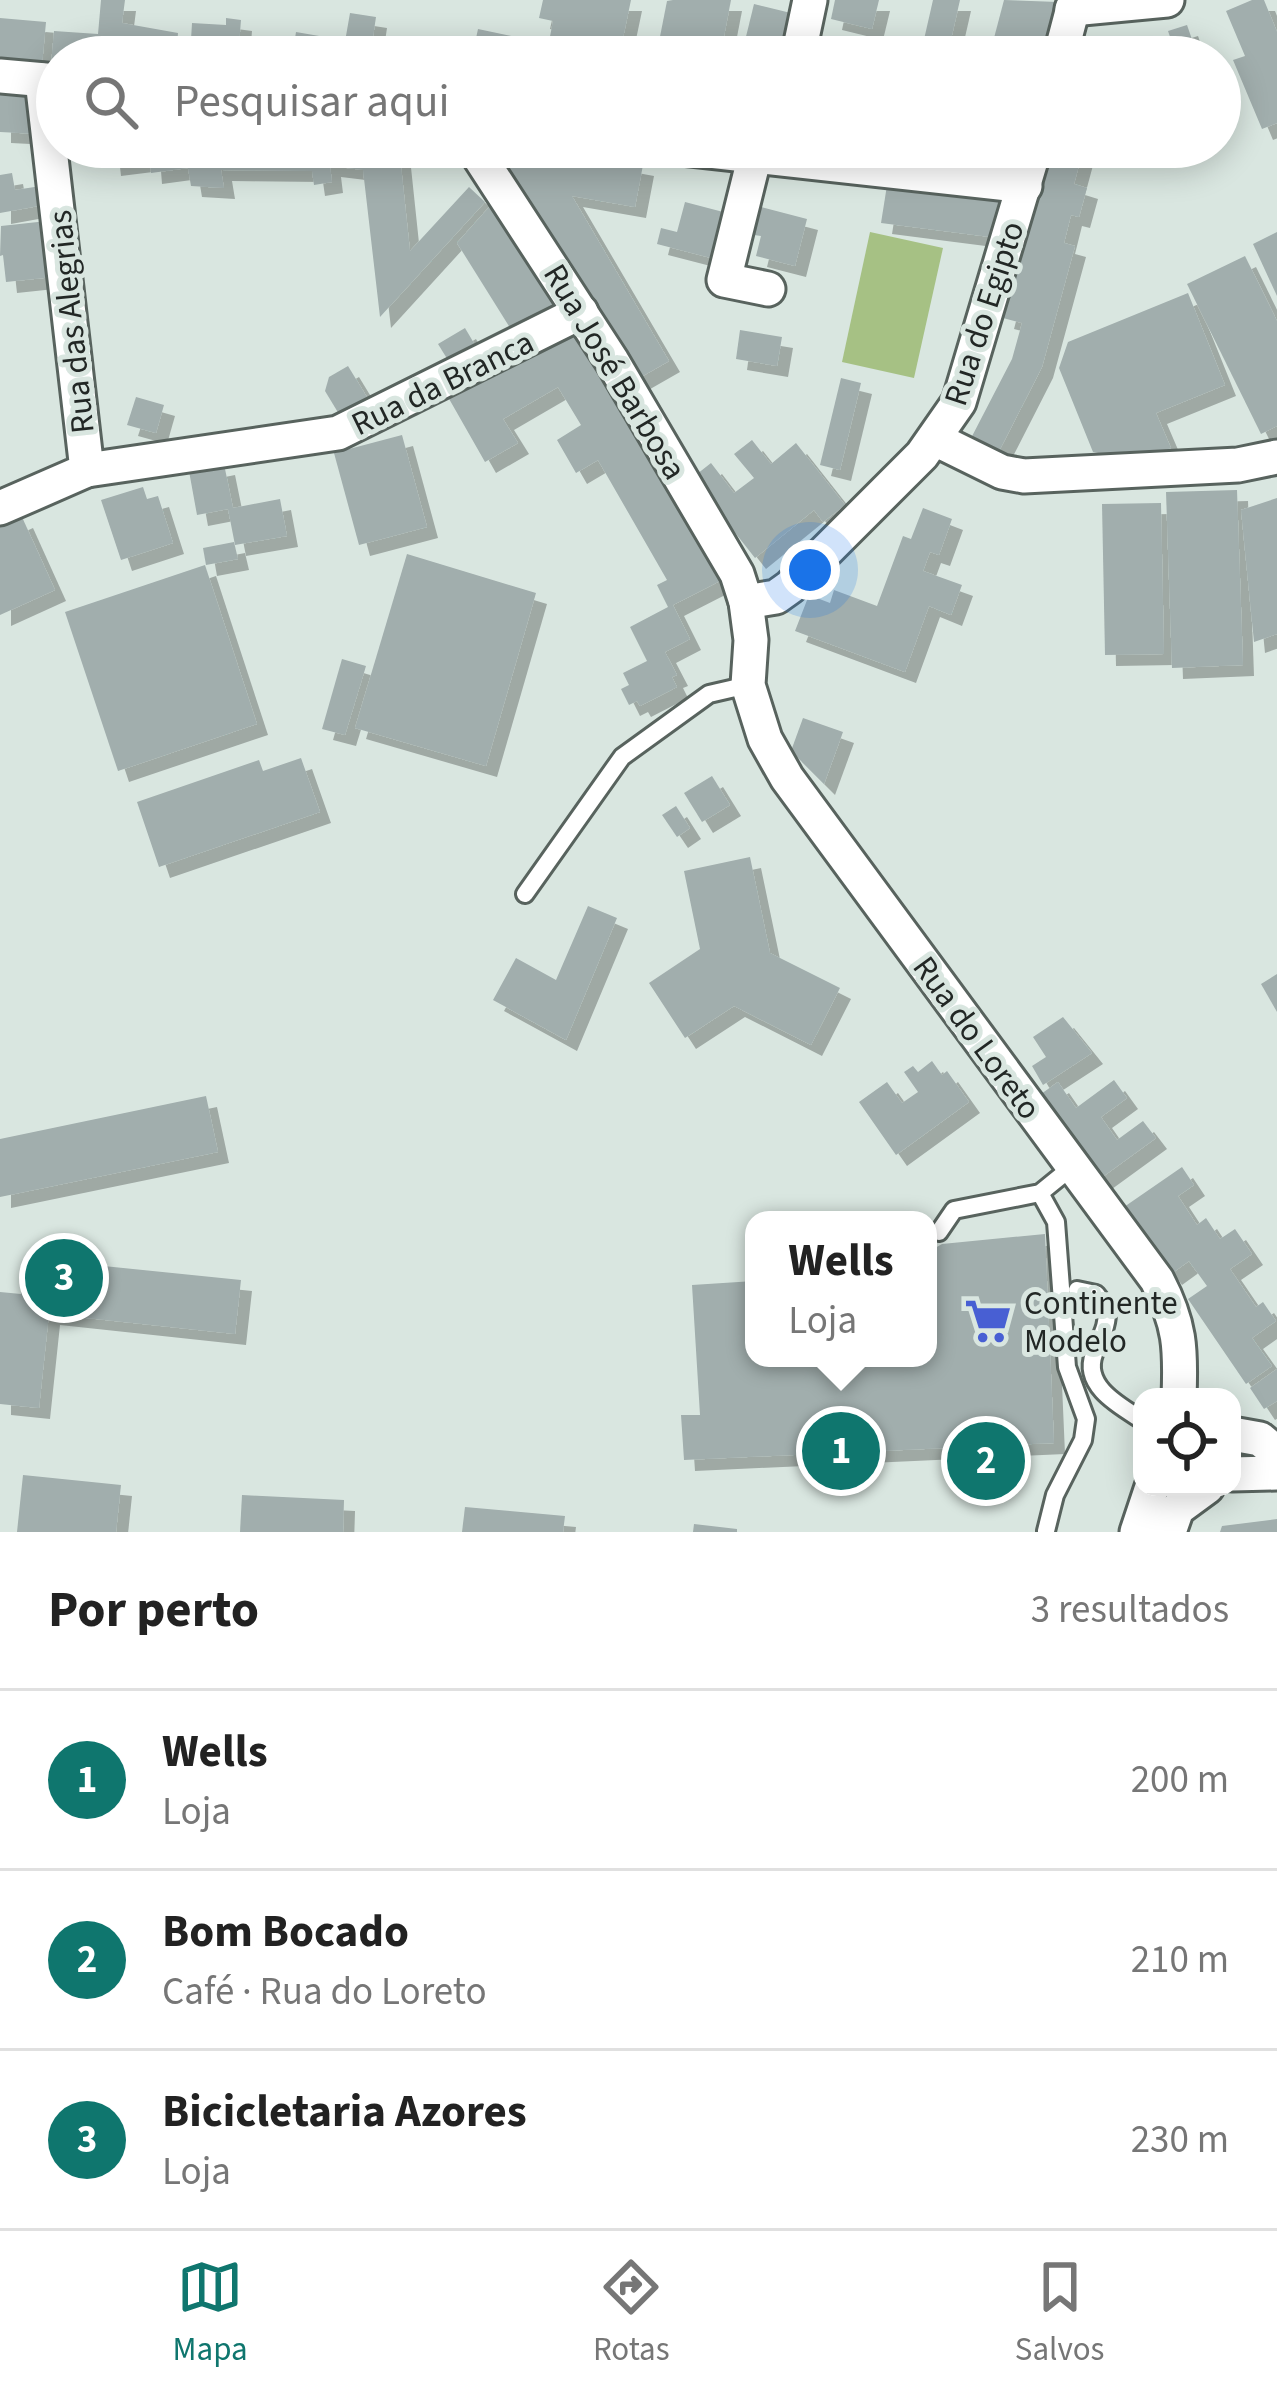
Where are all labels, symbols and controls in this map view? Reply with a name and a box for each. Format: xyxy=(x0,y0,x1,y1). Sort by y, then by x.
search box xyxy=(36,36,1241,168)
icon: search xyxy=(78,69,144,135)
text: Pesquisar aqui xyxy=(174,70,449,134)
street label: Rua das Alegrias xyxy=(36,208,107,436)
street label: Rua do Egipto xyxy=(933,215,1036,412)
street label: Rua José Barbosa xyxy=(532,255,698,489)
street label: Rua da Branca xyxy=(344,319,542,448)
your location xyxy=(780,540,840,600)
street label: Rua do Loreto xyxy=(901,946,1052,1129)
popup xyxy=(745,1211,937,1367)
text: Wells xyxy=(788,1229,894,1293)
pin: 3 xyxy=(25,1233,103,1323)
place label: Continente Modelo xyxy=(1024,1280,1178,1365)
text: Loja xyxy=(788,1293,857,1349)
supermarket icon: Continente Modelo xyxy=(963,1296,1013,1346)
map controls xyxy=(1133,1388,1241,1496)
button: locate xyxy=(1133,1388,1241,1496)
pin: 1 xyxy=(802,1406,880,1496)
pin: 2 xyxy=(947,1416,1025,1506)
text: Por perto xyxy=(48,1574,259,1646)
text: 3 resultados xyxy=(1031,1582,1229,1638)
text: Wells xyxy=(162,1720,268,1784)
text: 1 xyxy=(77,1752,97,1808)
text: 200 m xyxy=(1131,1752,1229,1808)
text: Loja xyxy=(162,1784,231,1840)
text: Bom Bocado xyxy=(162,1900,409,1964)
text: 2 xyxy=(77,1932,97,1988)
text: 210 m xyxy=(1131,1932,1229,1988)
text: Café · Rua do Loreto xyxy=(162,1964,487,2020)
text: Bicicletaria Azores xyxy=(162,2080,527,2144)
text: 3 xyxy=(77,2112,97,2168)
text: 230 m xyxy=(1131,2112,1229,2168)
text: Loja xyxy=(162,2144,231,2200)
tab: Mapa xyxy=(173,2254,248,2373)
tab: Rotas xyxy=(593,2254,670,2373)
tab: Salvos xyxy=(1015,2254,1104,2373)

